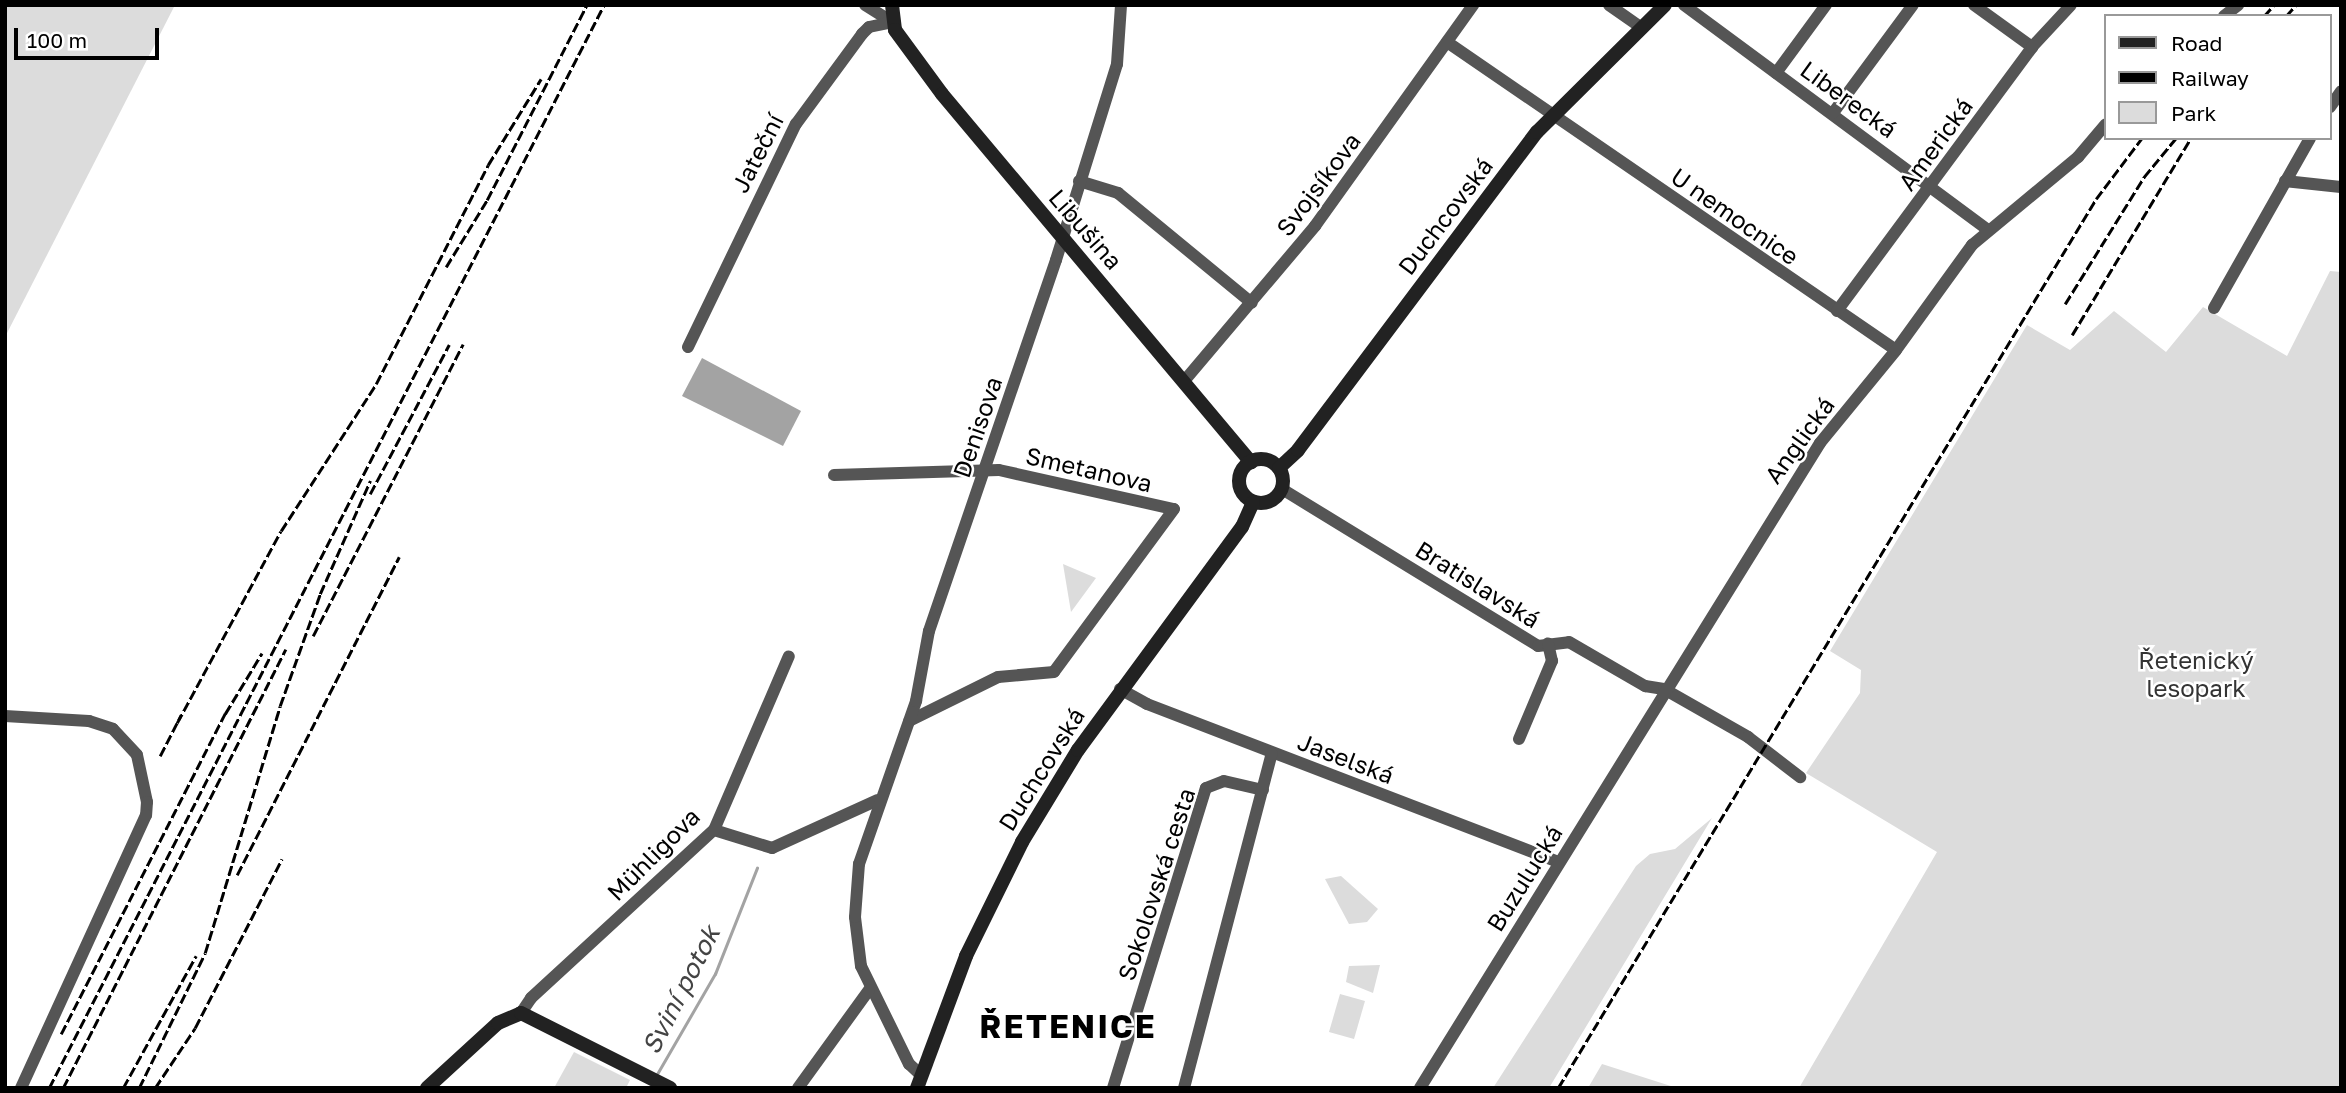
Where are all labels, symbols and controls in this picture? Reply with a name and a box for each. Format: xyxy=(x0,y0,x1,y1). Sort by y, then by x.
scale bar xyxy=(18,14,163,58)
legend xyxy=(2104,14,2332,140)
text: 100 m xyxy=(27,27,87,53)
text: Road xyxy=(2171,30,2222,56)
street label: Liberecká xyxy=(1795,54,1903,144)
text: Railway xyxy=(2171,65,2249,91)
street label: Americká xyxy=(1892,92,1978,196)
text: Park xyxy=(2171,100,2216,126)
street label: Jateční xyxy=(725,109,789,197)
street label: Svojsíkova xyxy=(1270,127,1366,241)
street label: Duchcovská xyxy=(1392,152,1498,280)
street label: U nemocnice xyxy=(1666,161,1804,271)
street label: Libušina xyxy=(1043,183,1129,275)
street label: Denisova xyxy=(946,373,1008,481)
street label: Anglická xyxy=(1758,391,1840,489)
street label: Smetanova xyxy=(1023,441,1155,497)
street label: Bratislavská xyxy=(1411,534,1545,634)
park label: Řetenický lesopark xyxy=(2138,646,2254,702)
street label: Duchcovská xyxy=(992,702,1090,836)
street label: Jaselská xyxy=(1294,726,1398,790)
street label: Sokolovská cesta xyxy=(1111,784,1201,984)
street label: Mühligova xyxy=(601,802,705,906)
street label: Buzulucká xyxy=(1480,820,1568,936)
water label: Sviní potok xyxy=(635,921,727,1059)
district label: ŘETENICE xyxy=(980,1007,1156,1045)

